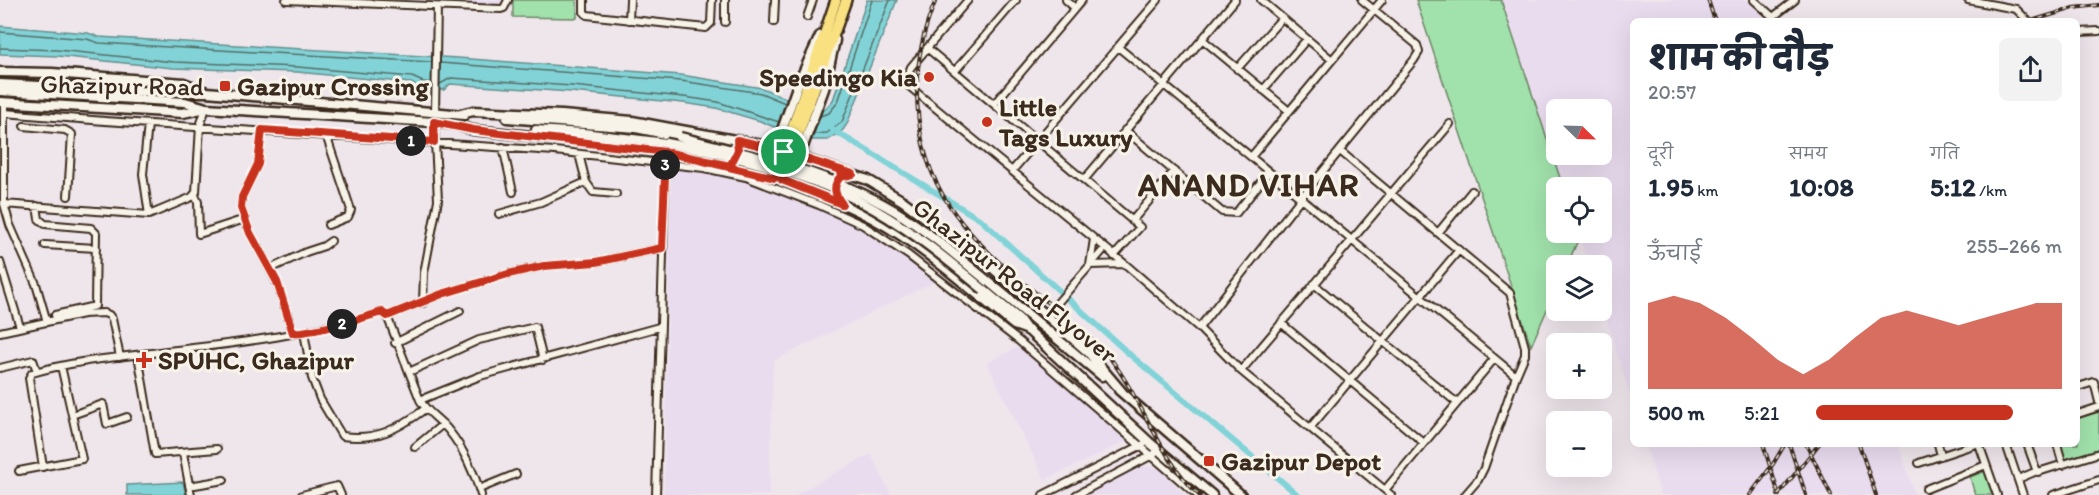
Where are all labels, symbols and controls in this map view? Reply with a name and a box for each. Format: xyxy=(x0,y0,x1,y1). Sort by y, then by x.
text: शाम की दौड़ xyxy=(1648,38,1831,77)
button: share xyxy=(1999,38,2062,101)
place label: Speedingo Kia xyxy=(759,61,918,93)
street label: Ghazipur Road xyxy=(40,68,204,102)
place label: Gazipur Crossing xyxy=(237,70,429,102)
marker: Speedingo Kia xyxy=(922,70,936,84)
marker: Gazipur Crossing xyxy=(218,79,232,93)
text: 20:57 xyxy=(1648,80,1696,104)
place label: Little Tags Luxury xyxy=(998,91,1133,153)
north arrow xyxy=(1546,99,1612,165)
map controls xyxy=(1546,99,1612,477)
marker: Little Tags Luxury xyxy=(980,115,994,129)
pin: 1 xyxy=(396,126,426,156)
pin xyxy=(758,126,809,177)
text: 1 xyxy=(407,131,415,150)
icon: arrive xyxy=(767,135,800,168)
text: दूरी xyxy=(1648,144,1673,163)
text: समय xyxy=(1789,144,1827,163)
text: गति xyxy=(1930,144,1959,163)
pin: 3 xyxy=(650,150,680,180)
text: 3 xyxy=(661,155,669,174)
district label: ANAND VIHAR xyxy=(1137,166,1360,204)
text: 1.95 xyxy=(1648,171,1694,203)
text: 10:08 xyxy=(1789,171,1854,203)
text: 5:12 xyxy=(1930,171,1976,203)
button: locate xyxy=(1546,177,1612,243)
text: km xyxy=(1694,181,1718,200)
text: /km xyxy=(1976,181,2007,200)
street label: Ghazipur Road Flyover xyxy=(906,190,1124,370)
text: 255–266 m xyxy=(1966,234,2062,258)
text: ऊँचाई xyxy=(1648,241,1702,265)
button: layers xyxy=(1546,255,1612,321)
pin: 2 xyxy=(327,309,357,339)
text: 2 xyxy=(338,314,346,333)
button: + xyxy=(1546,333,1612,399)
place label: SPUHC, Ghazipur xyxy=(158,344,355,376)
marker: SPUHC, Ghazipur xyxy=(135,351,153,369)
text: 500 m xyxy=(1648,401,1704,425)
text: 5:21 xyxy=(1744,401,1779,425)
button: − xyxy=(1546,411,1612,477)
place label: Gazipur Depot xyxy=(1221,445,1381,477)
marker: Gazipur Depot xyxy=(1202,454,1216,468)

